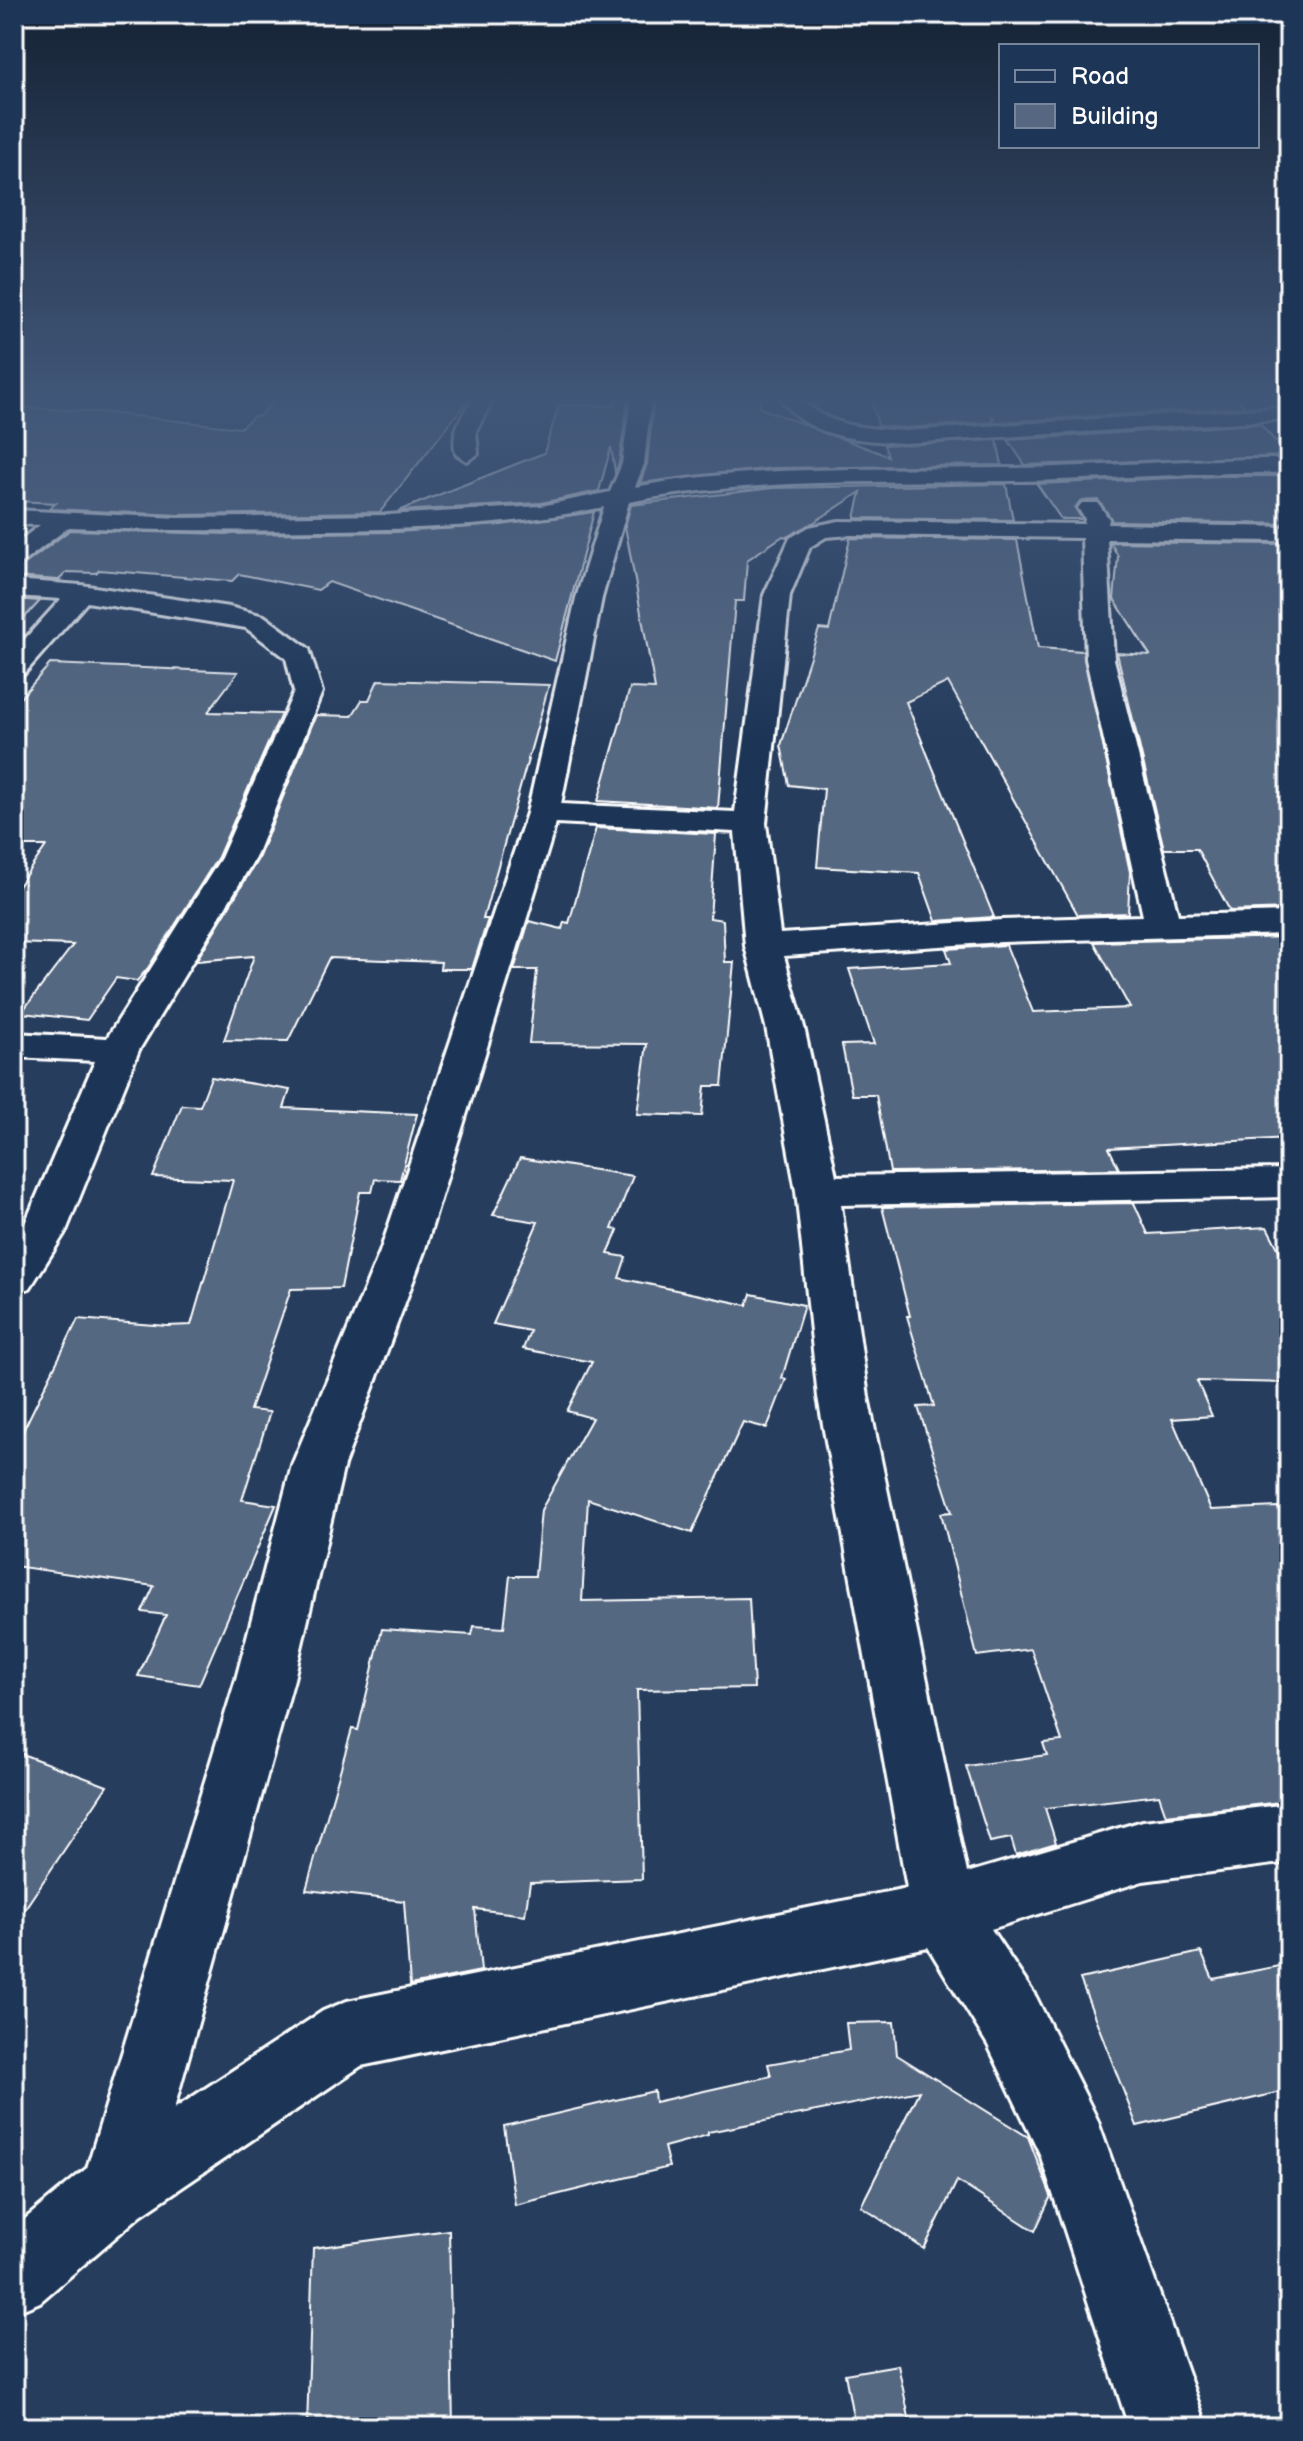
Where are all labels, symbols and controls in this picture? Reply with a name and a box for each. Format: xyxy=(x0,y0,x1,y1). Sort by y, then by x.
legend xyxy=(999,44,1259,148)
text: Road xyxy=(1071,62,1129,91)
text: Building xyxy=(1071,102,1158,131)

